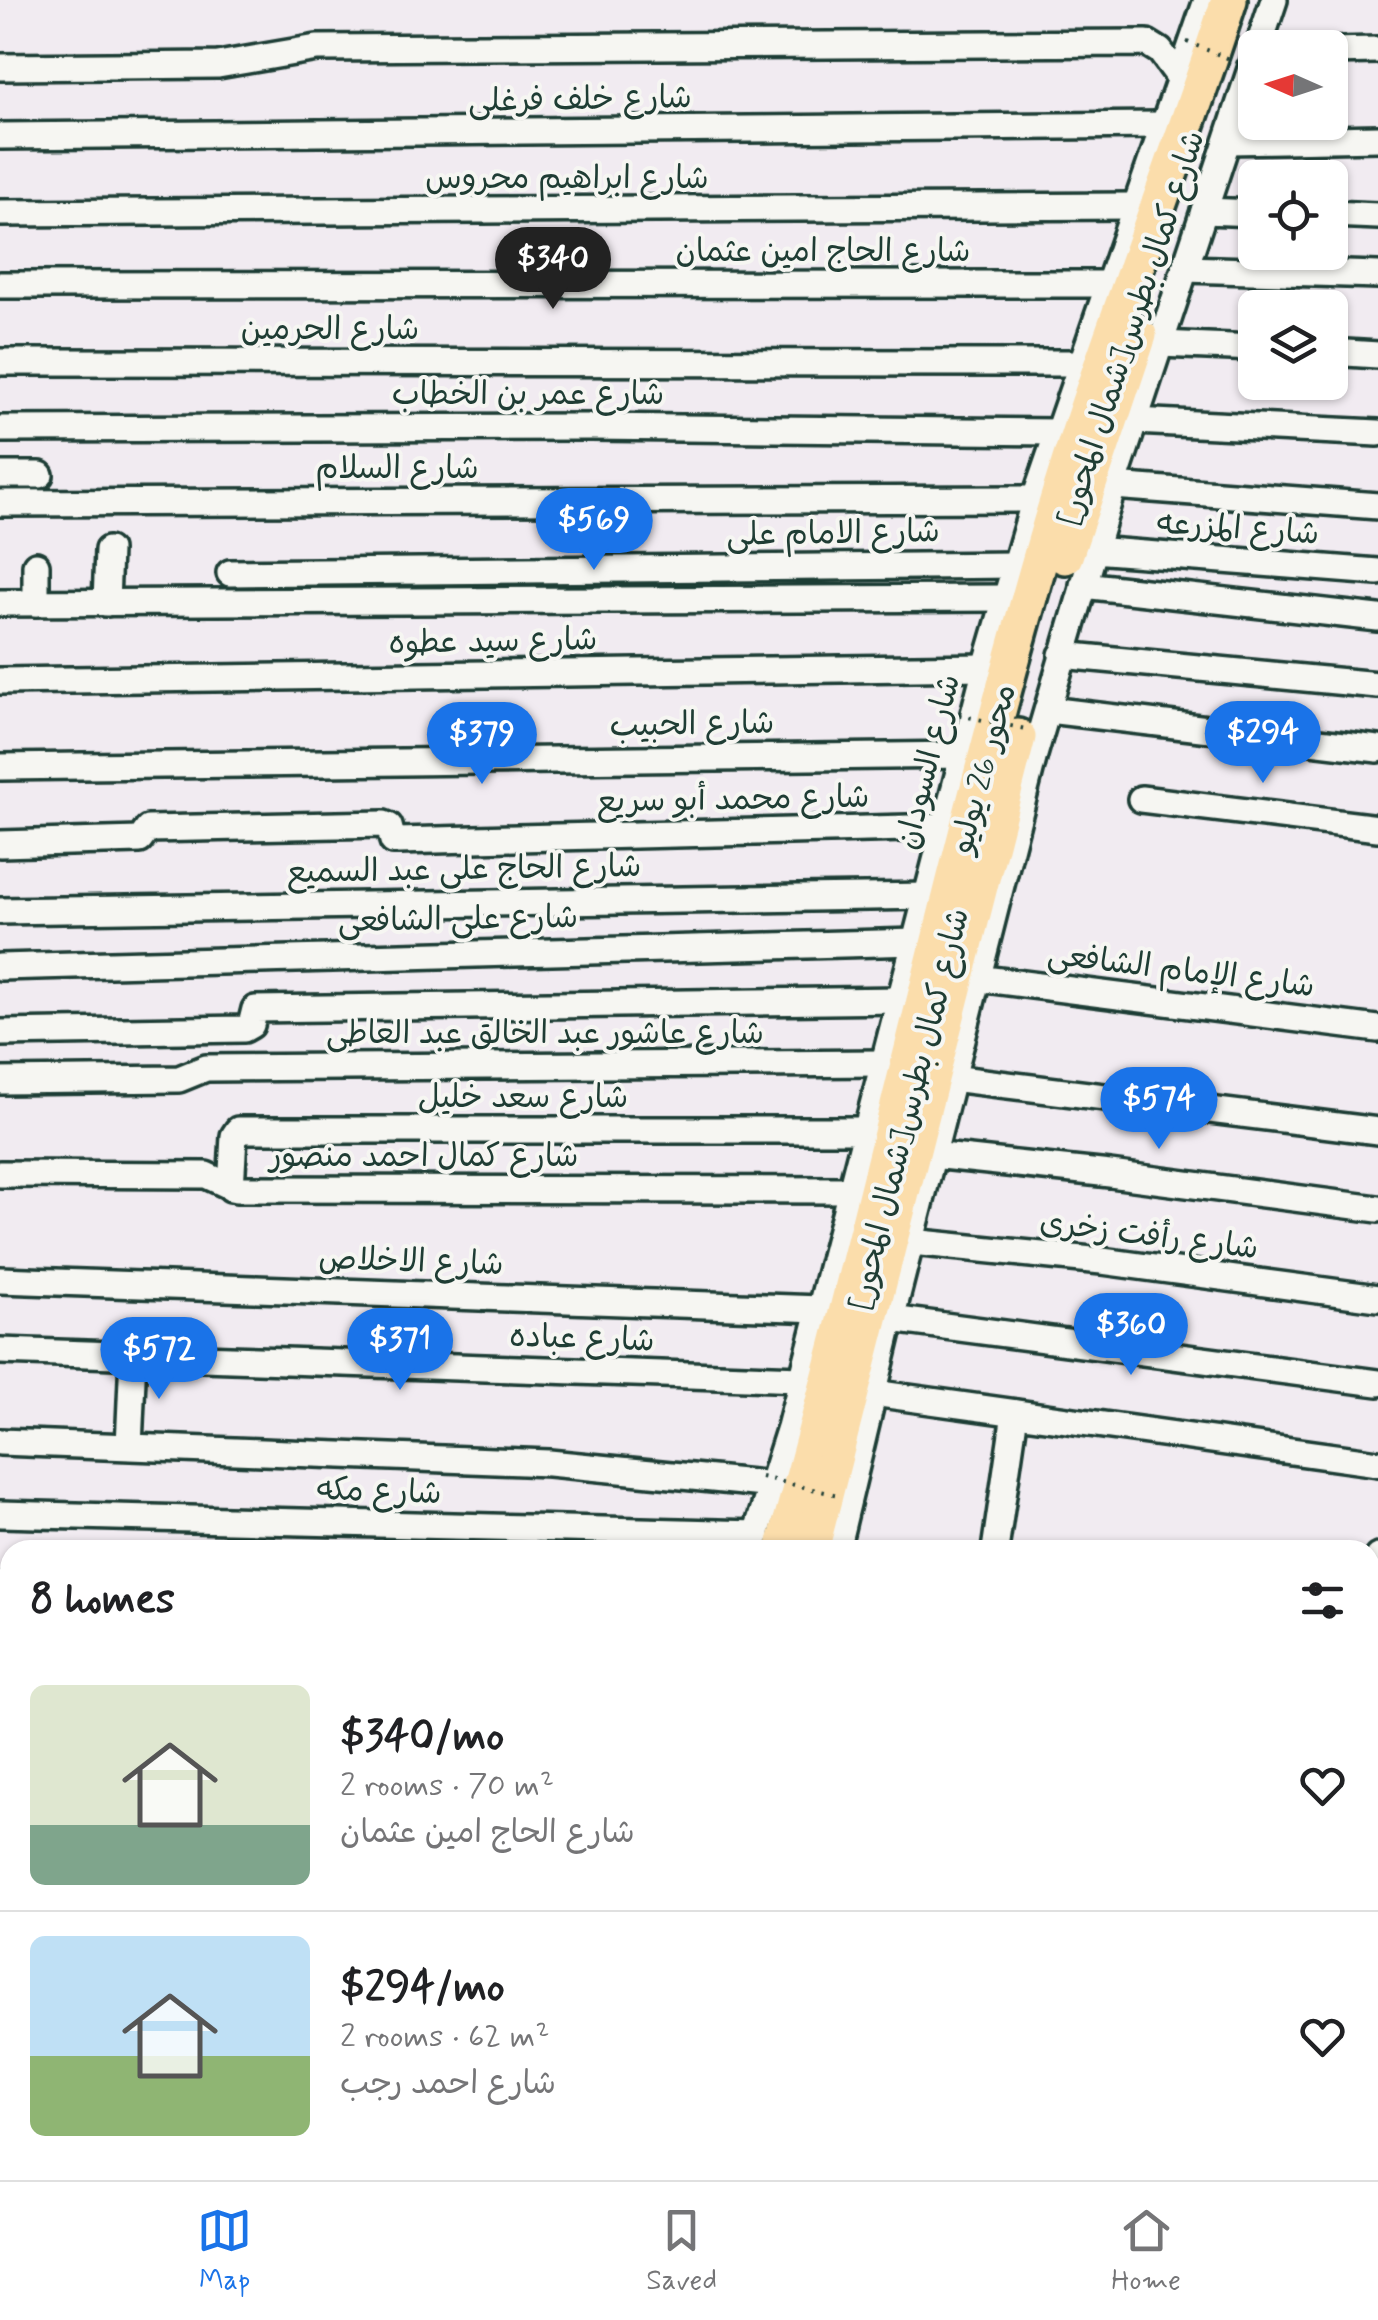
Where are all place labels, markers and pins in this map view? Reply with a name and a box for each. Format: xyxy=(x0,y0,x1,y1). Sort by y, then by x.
pin: $340 xyxy=(494,227,612,312)
pin: $569 xyxy=(535,488,653,573)
pin: $294 xyxy=(1204,701,1322,786)
pin: $379 xyxy=(423,702,541,787)
pin: $574 xyxy=(1100,1067,1218,1152)
pin: $360 xyxy=(1072,1293,1190,1378)
pin: $371 xyxy=(341,1308,459,1393)
pin: $572 xyxy=(100,1317,218,1402)

